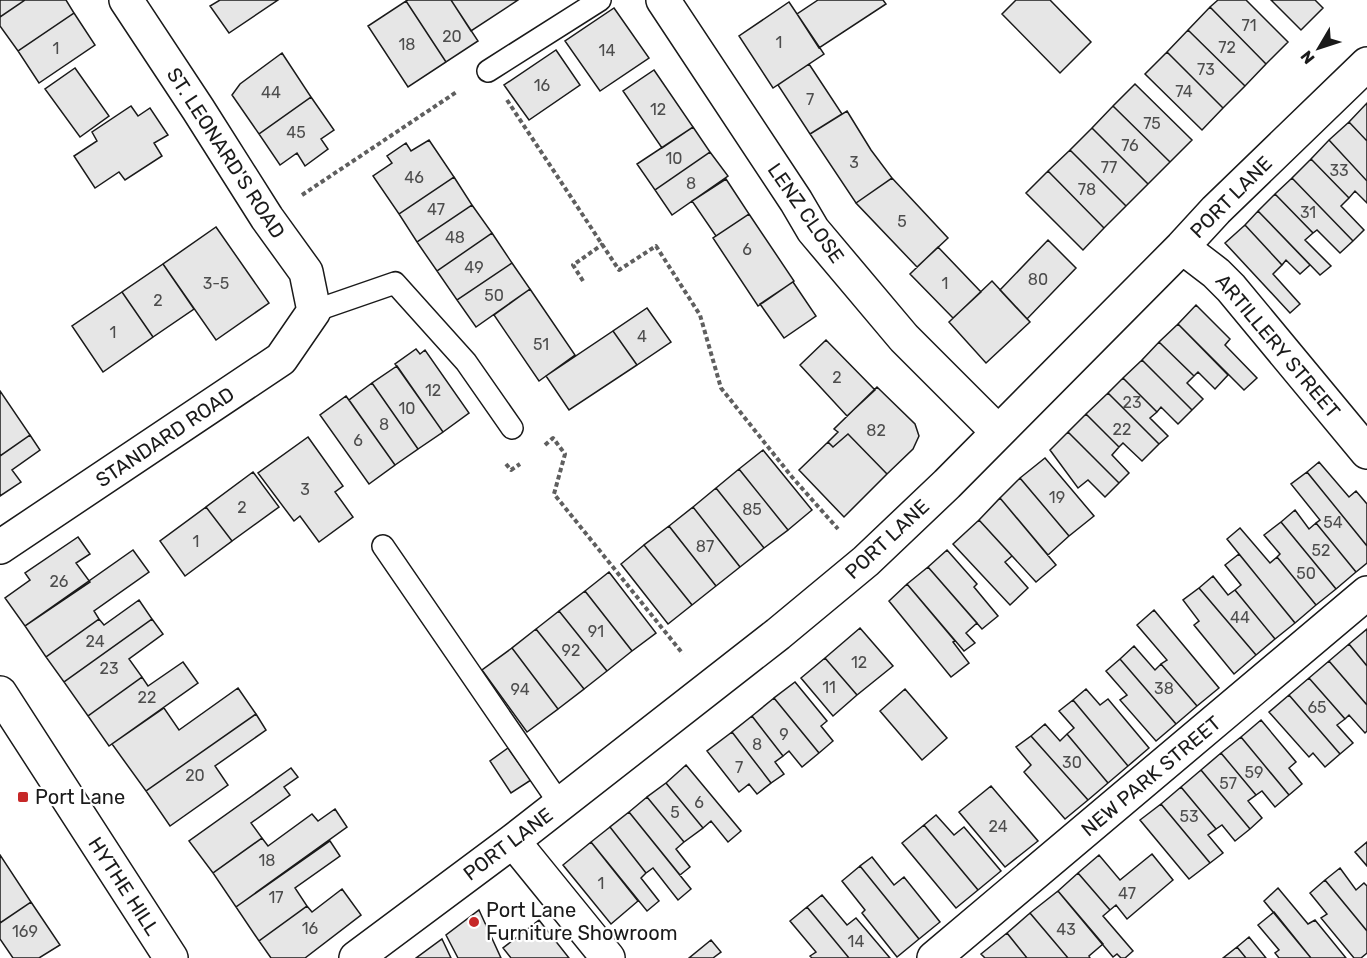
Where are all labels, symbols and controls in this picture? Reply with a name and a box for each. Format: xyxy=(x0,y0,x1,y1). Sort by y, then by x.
house number: 71 xyxy=(1241,16,1257,35)
north arrow xyxy=(1289,18,1349,78)
house number: 20 xyxy=(442,27,462,46)
house number: 1 xyxy=(776,33,782,52)
house number: 18 xyxy=(398,35,416,54)
house number: 72 xyxy=(1218,38,1236,57)
house number: 1 xyxy=(53,39,59,58)
house number: 14 xyxy=(599,41,615,60)
text: N xyxy=(1297,47,1319,68)
house number: 73 xyxy=(1197,60,1215,79)
street label: ST. LEONARD'S ROAD xyxy=(162,63,290,243)
house number: 16 xyxy=(534,76,551,95)
house number: 74 xyxy=(1175,82,1193,101)
house number: 44 xyxy=(261,83,281,102)
house number: 7 xyxy=(806,90,814,109)
house number: 12 xyxy=(650,100,666,119)
house number: 75 xyxy=(1143,114,1161,133)
house number: 45 xyxy=(286,123,306,142)
house number: 76 xyxy=(1121,136,1139,155)
house number: 10 xyxy=(665,149,683,168)
street label: PORT LANE xyxy=(1185,151,1277,243)
house number: 3 xyxy=(849,153,859,172)
street label: LENZ CLOSE xyxy=(763,158,849,268)
house number: 77 xyxy=(1101,158,1117,177)
house number: 33 xyxy=(1329,161,1349,180)
house number: 46 xyxy=(404,168,424,187)
house number: 8 xyxy=(686,174,696,193)
house number: 78 xyxy=(1078,180,1096,199)
house number: 47 xyxy=(427,200,445,219)
house number: 31 xyxy=(1300,203,1316,222)
house number: 5 xyxy=(897,212,907,231)
house number: 48 xyxy=(445,228,465,247)
house number: 6 xyxy=(742,240,752,259)
house number: 49 xyxy=(464,258,484,277)
street label: ARTILLERY STREET xyxy=(1211,269,1346,423)
house number: 80 xyxy=(1028,270,1048,289)
house number: 3-5 xyxy=(203,274,229,293)
house number: 1 xyxy=(942,274,948,293)
house number: 50 xyxy=(484,286,504,305)
house number: 2 xyxy=(153,291,163,310)
house number: 1 xyxy=(110,323,116,342)
house number: 4 xyxy=(637,327,647,346)
house number: 51 xyxy=(533,335,549,354)
house number: 2 xyxy=(832,368,842,387)
house number: 12 xyxy=(425,381,441,400)
street label: STANDARD ROAD xyxy=(91,382,239,492)
house number: 23 xyxy=(1122,393,1142,412)
house number: 10 xyxy=(398,399,416,418)
house number: 8 xyxy=(379,415,389,434)
house number: 22 xyxy=(1113,420,1131,439)
house number: 82 xyxy=(866,421,886,440)
house number: 6 xyxy=(353,431,363,450)
house number: 3 xyxy=(300,480,310,499)
house number: 19 xyxy=(1049,488,1065,507)
street label: PORT LANE xyxy=(840,494,934,584)
house number: 2 xyxy=(237,498,247,517)
house number: 85 xyxy=(742,500,762,519)
house number: 54 xyxy=(1323,513,1343,532)
house number: 1 xyxy=(193,532,199,551)
house number: 87 xyxy=(696,537,714,556)
house number: 52 xyxy=(1312,541,1330,560)
house number: 50 xyxy=(1296,564,1316,583)
house number: 26 xyxy=(49,572,69,591)
house number: 44 xyxy=(1230,608,1250,627)
house number: 91 xyxy=(588,622,604,641)
house number: 24 xyxy=(85,632,105,651)
house number: 92 xyxy=(562,641,580,660)
house number: 12 xyxy=(851,653,867,672)
house number: 23 xyxy=(99,659,119,678)
house number: 11 xyxy=(822,678,836,697)
house number: 38 xyxy=(1154,679,1174,698)
house number: 94 xyxy=(510,680,530,699)
house number: 22 xyxy=(138,688,156,707)
house number: 65 xyxy=(1307,698,1327,717)
street label: NEW PARK STREET xyxy=(1076,710,1226,841)
house number: 9 xyxy=(779,725,789,744)
house number: 8 xyxy=(752,735,762,754)
house number: 30 xyxy=(1062,753,1082,772)
house number: 7 xyxy=(735,758,743,777)
house number: 59 xyxy=(1245,763,1264,782)
house number: 20 xyxy=(185,766,205,785)
house number: 57 xyxy=(1219,774,1237,793)
place label: Port Lane xyxy=(35,785,125,809)
marker: Port Lane xyxy=(16,790,30,804)
house number: 6 xyxy=(694,793,704,812)
street label: PORT LANE xyxy=(458,803,558,885)
house number: 5 xyxy=(670,803,680,822)
house number: 53 xyxy=(1179,807,1199,826)
house number: 24 xyxy=(988,817,1008,836)
street label: HYTHE HILL xyxy=(83,832,165,940)
house number: 18 xyxy=(258,851,276,870)
house number: 1 xyxy=(598,874,604,893)
house number: 47 xyxy=(1118,884,1136,903)
house number: 17 xyxy=(268,888,284,907)
place label: Port Lane Furniture Showroom xyxy=(486,898,677,945)
marker: Port Lane Furniture Showroom xyxy=(467,915,481,929)
house number: 16 xyxy=(302,919,319,938)
house number: 43 xyxy=(1056,920,1076,939)
house number: 169 xyxy=(12,922,38,941)
house number: 14 xyxy=(848,932,864,951)

